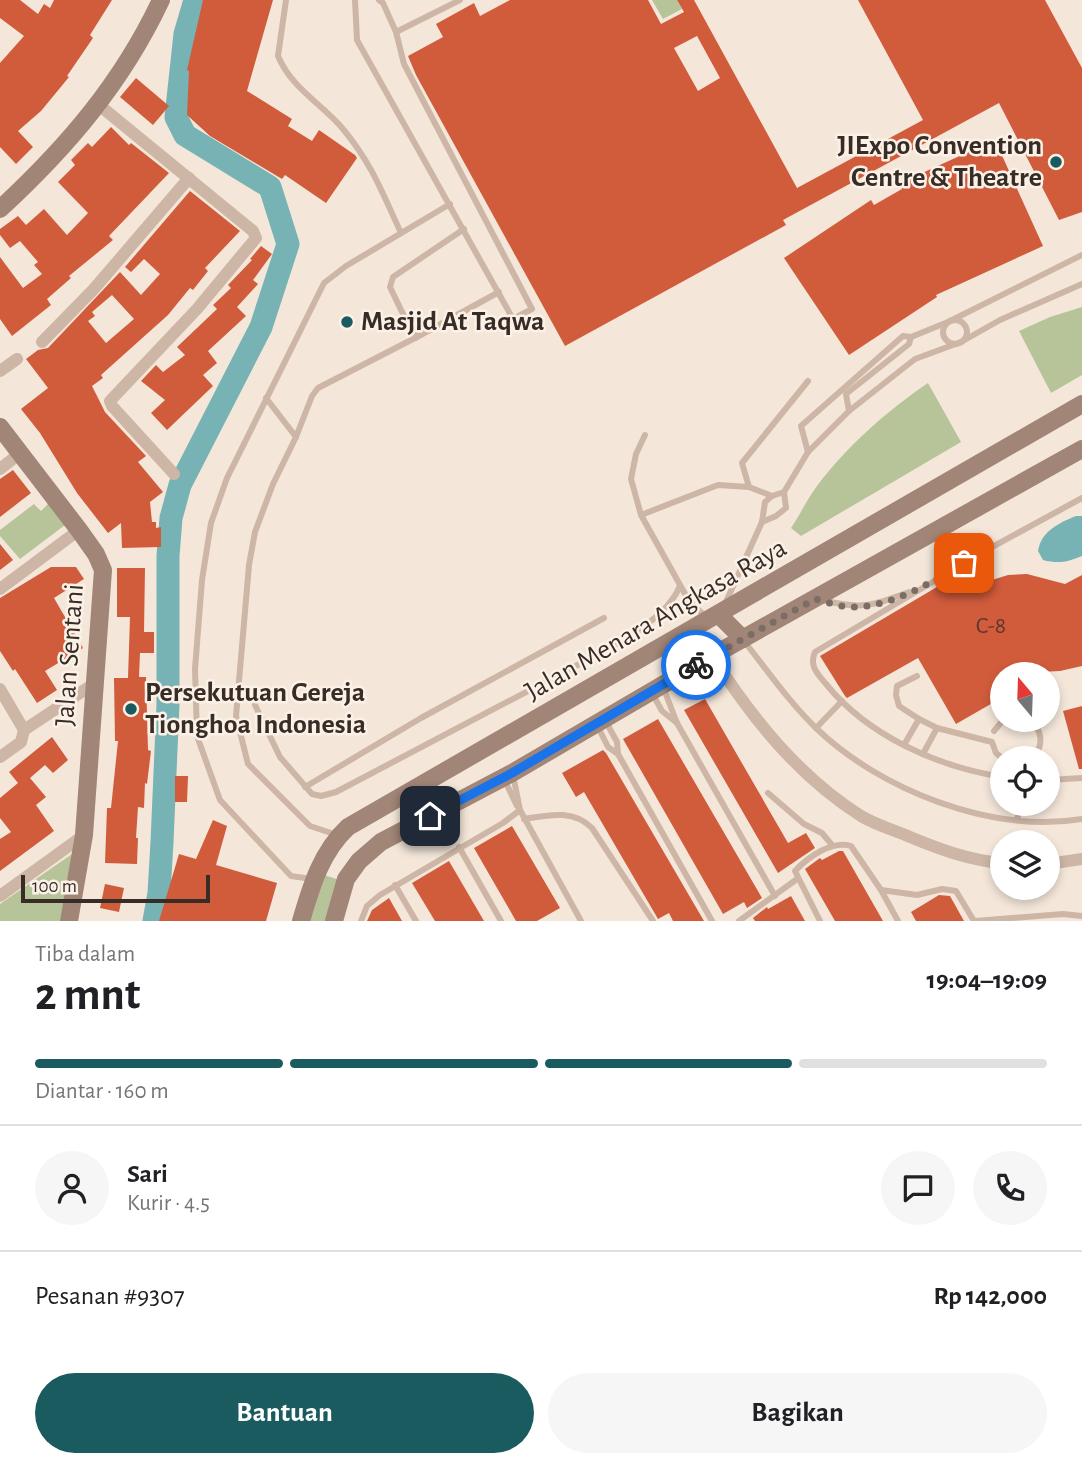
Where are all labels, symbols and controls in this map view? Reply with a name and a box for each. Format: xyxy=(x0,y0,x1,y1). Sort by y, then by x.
place label: JIExpo Convention Centre & Theatre xyxy=(837,132,1042,192)
marker: JIExpo Convention Centre & Theatre xyxy=(1048,154,1064,170)
place label: Masjid At Taqwa xyxy=(361,308,544,336)
marker: Masjid At Taqwa xyxy=(339,314,355,330)
pin xyxy=(934,533,994,593)
street label: Jalan Menara Angkasa Raya xyxy=(521,534,791,706)
icon: bag xyxy=(945,544,983,582)
street label: Jalan Sentani xyxy=(51,583,89,727)
house number: C-8 xyxy=(976,614,1006,638)
courier xyxy=(661,630,731,700)
icon: bike xyxy=(677,646,715,684)
north arrow xyxy=(990,662,1060,732)
map controls xyxy=(990,662,1060,900)
place label: Persekutuan Gereja Tionghoa Indonesia xyxy=(145,679,366,739)
marker: Persekutuan Gereja Tionghoa Indonesia xyxy=(123,701,139,717)
button: locate xyxy=(990,746,1060,816)
pin xyxy=(400,786,460,846)
icon: home xyxy=(411,797,449,835)
button: layers xyxy=(990,830,1060,900)
scale bar xyxy=(21,872,210,904)
text: 100 m xyxy=(32,877,77,896)
text: Tiba dalam xyxy=(35,943,135,966)
text: 19:04–19:09 xyxy=(927,967,1047,993)
text: 2 mnt xyxy=(35,972,140,1018)
text: Diantar · 160 m xyxy=(35,1080,169,1103)
button: person xyxy=(35,1151,109,1225)
button: chat xyxy=(881,1151,955,1225)
button: phone xyxy=(973,1151,1047,1225)
text: Sari xyxy=(127,1161,168,1187)
text: Kurir · 4.5 xyxy=(127,1192,210,1215)
text: Pesanan #9307 xyxy=(35,1283,185,1309)
text: Rp 142,000 xyxy=(934,1283,1047,1309)
button: Bantuan xyxy=(35,1373,534,1453)
button: Bagikan xyxy=(548,1373,1047,1453)

